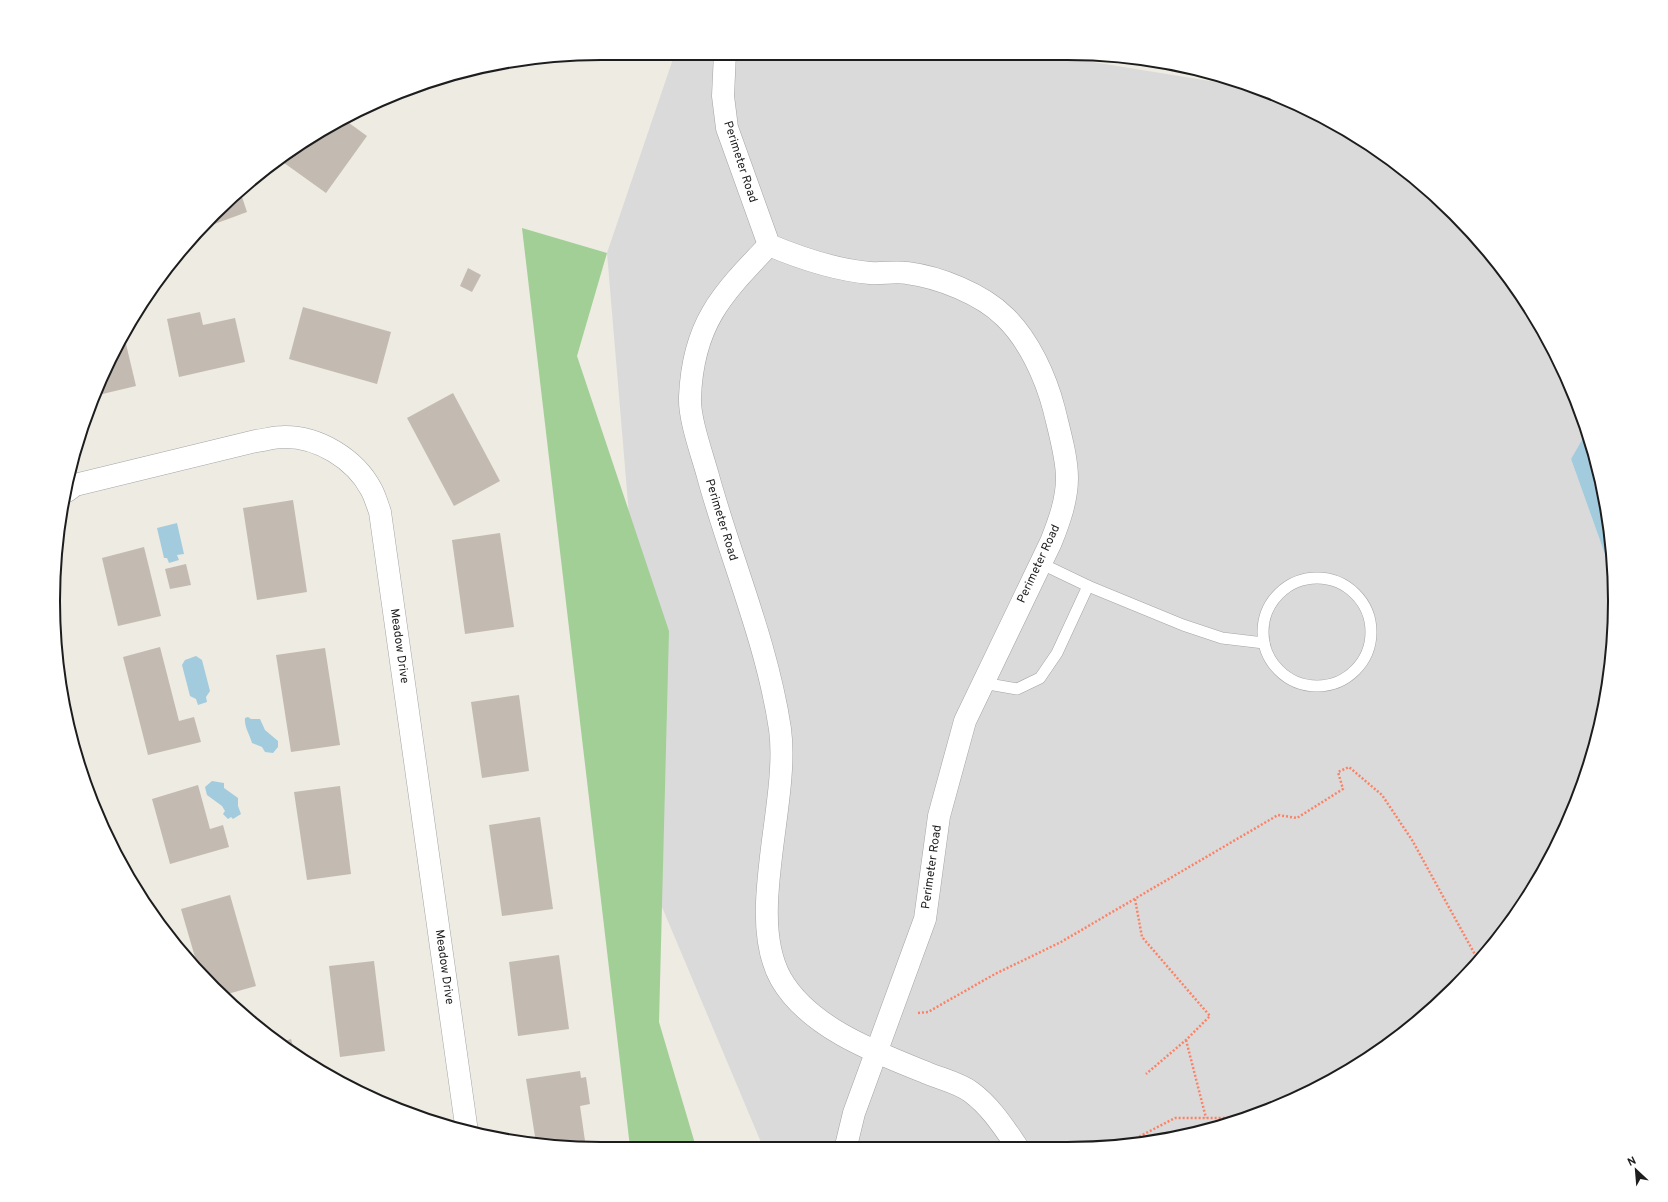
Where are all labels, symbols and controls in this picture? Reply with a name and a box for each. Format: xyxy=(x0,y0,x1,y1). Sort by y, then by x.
street label: Perimeter Road xyxy=(719,119,761,205)
street label: Perimeter Road xyxy=(701,477,741,563)
street label: Perimeter Road xyxy=(1014,522,1064,606)
street label: Meadow Drive xyxy=(386,607,412,685)
street label: Perimeter Road xyxy=(918,824,946,910)
street label: Meadow Drive xyxy=(431,928,457,1006)
north arrow xyxy=(1616,1150,1656,1190)
text: N xyxy=(1625,1154,1639,1170)

